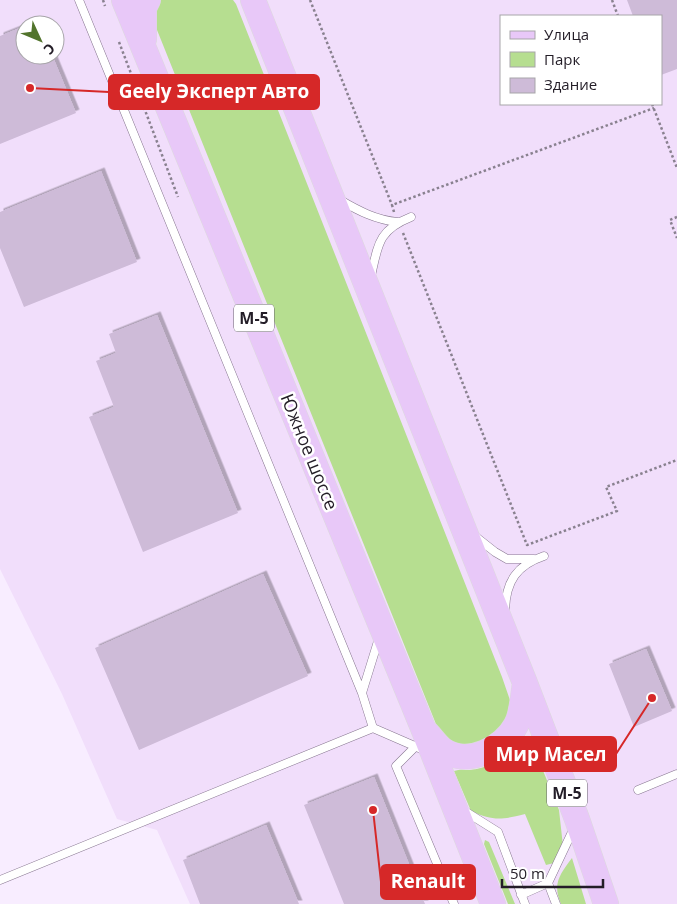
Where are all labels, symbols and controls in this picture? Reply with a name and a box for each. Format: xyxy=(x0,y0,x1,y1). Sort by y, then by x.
north arrow xyxy=(15,15,65,65)
legend xyxy=(500,15,662,105)
text: Улица xyxy=(544,24,589,44)
text: С xyxy=(40,40,60,59)
text: Парк xyxy=(544,49,580,69)
text: Здание xyxy=(544,74,597,94)
callout: Geely Эксперт Авто xyxy=(109,75,319,109)
text: Geely Эксперт Авто xyxy=(119,78,309,104)
road number: М-5 xyxy=(234,304,274,332)
street label: Южное шоссе xyxy=(276,390,344,513)
callout: Мир Масел xyxy=(485,737,616,771)
text: Мир Масел xyxy=(495,741,607,767)
road number: М-5 xyxy=(547,780,587,806)
scale bar xyxy=(502,856,603,888)
text: 50 m xyxy=(510,863,545,883)
callout: Renault xyxy=(381,865,475,899)
text: Renault xyxy=(391,868,465,894)

